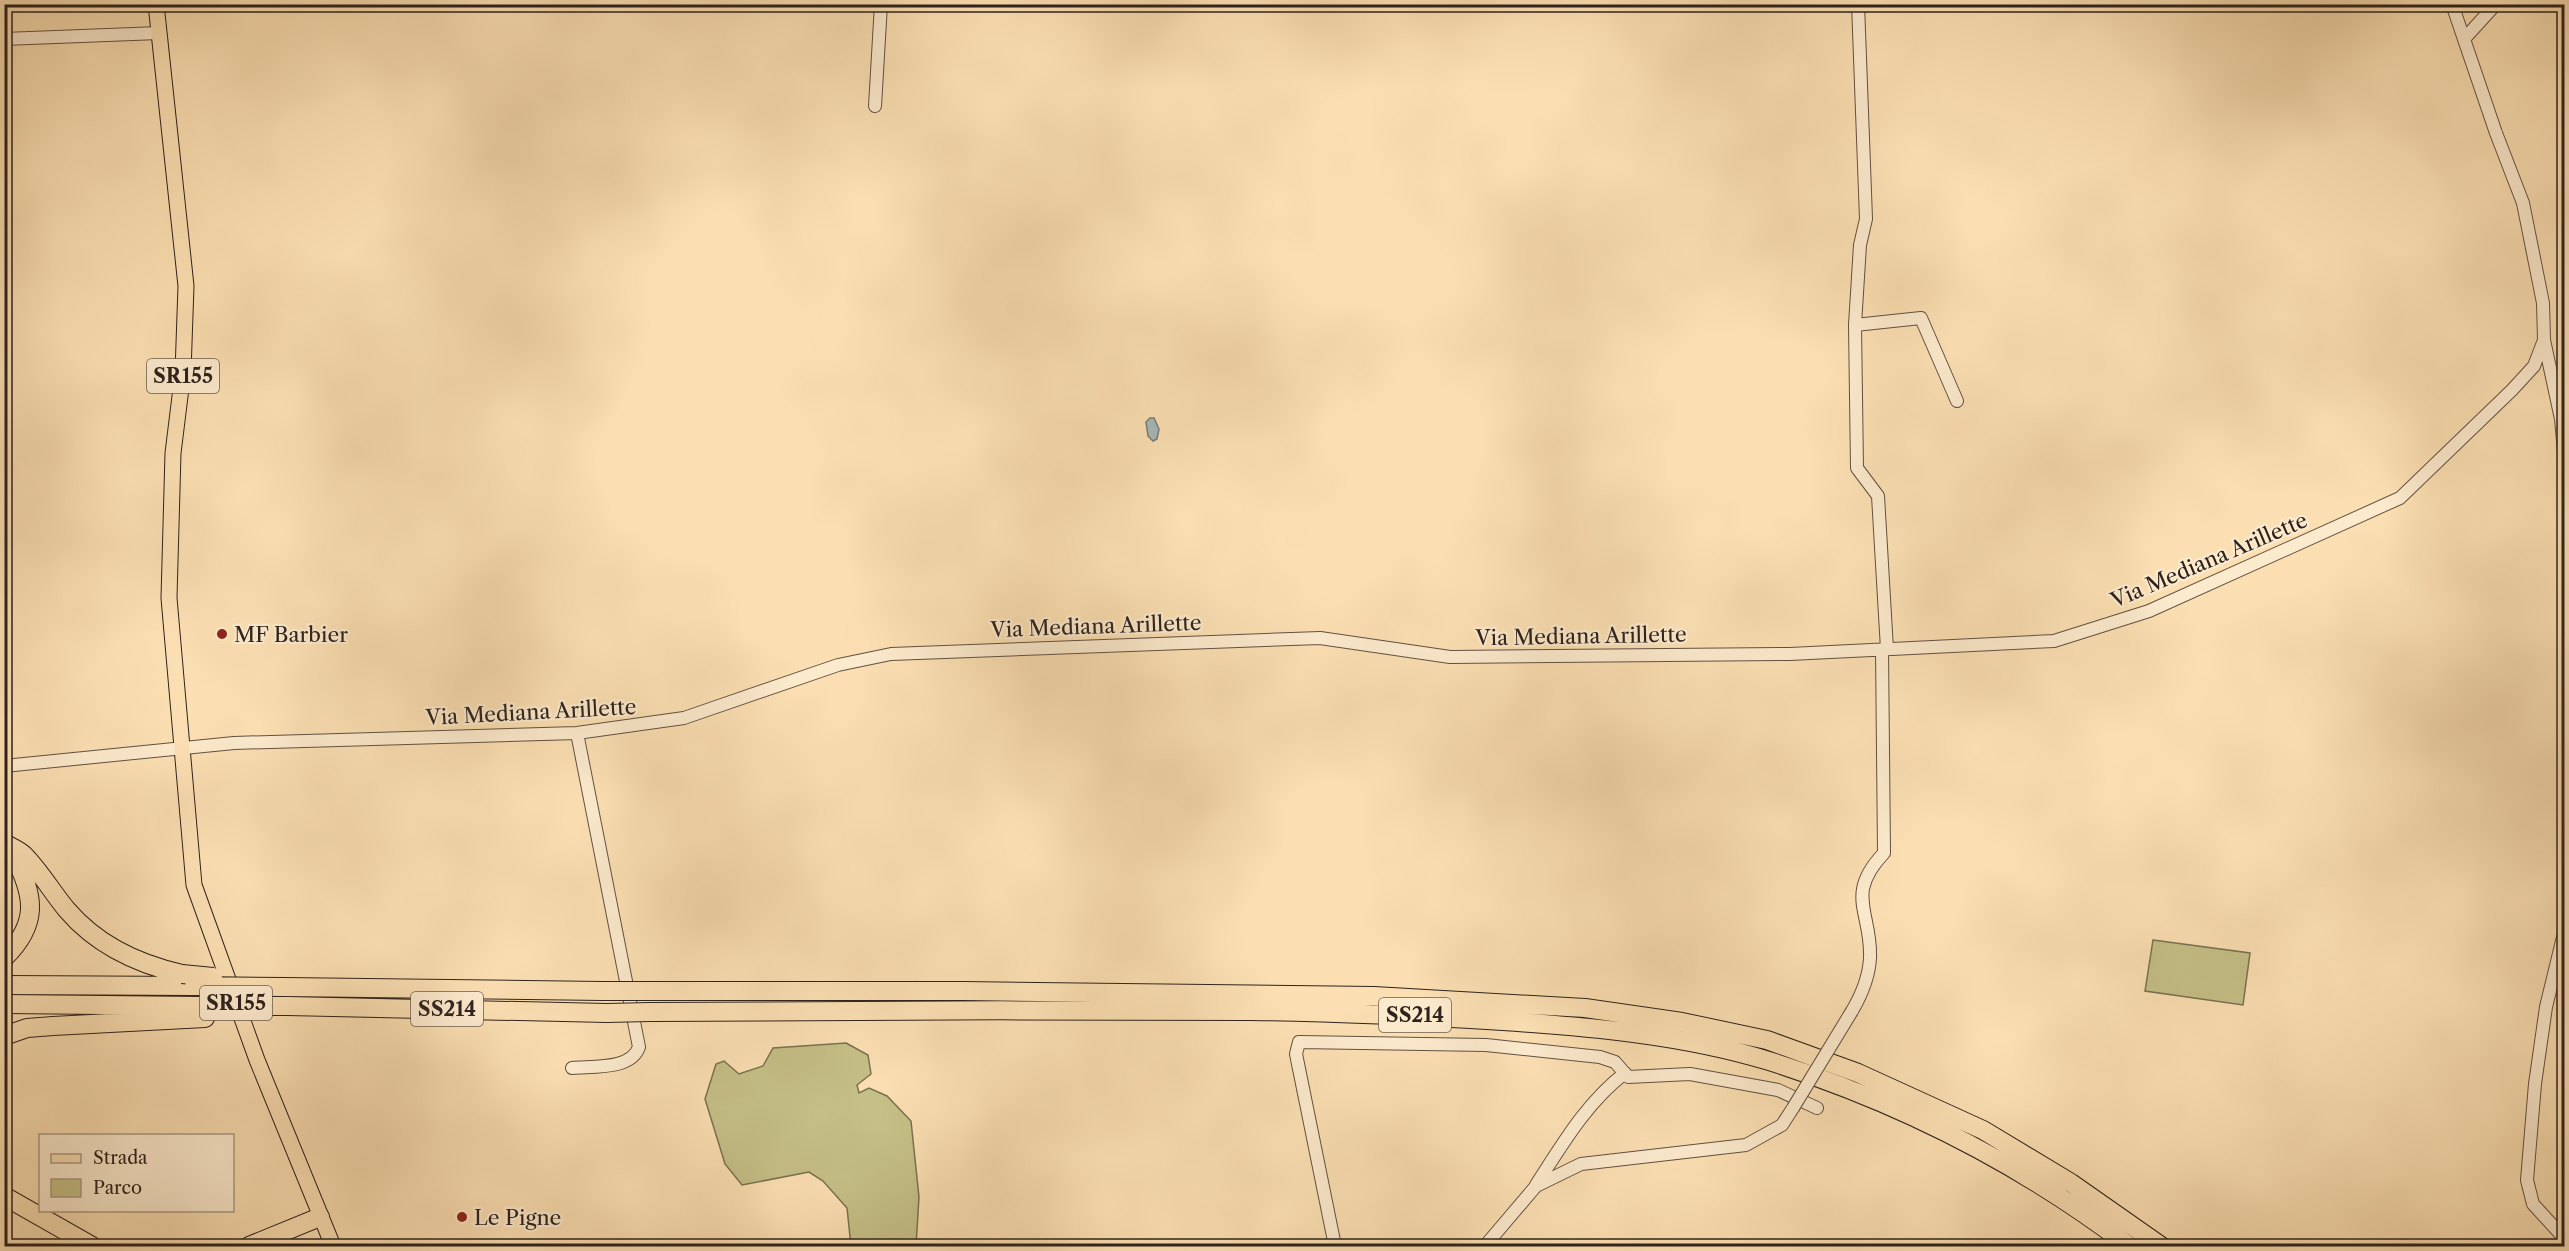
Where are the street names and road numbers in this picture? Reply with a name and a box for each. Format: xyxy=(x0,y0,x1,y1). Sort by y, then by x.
road number: SR155 xyxy=(147,359,219,393)
street label: Via Mediana Arillette xyxy=(2106,507,2311,613)
street label: Via Mediana Arillette xyxy=(989,610,1202,642)
street label: Via Mediana Arillette xyxy=(1474,622,1687,650)
street label: Via Mediana Arillette xyxy=(424,694,637,730)
road number: SR155 xyxy=(200,986,272,1020)
road number: SS214 xyxy=(411,992,483,1026)
road number: SS214 xyxy=(1379,998,1451,1032)

